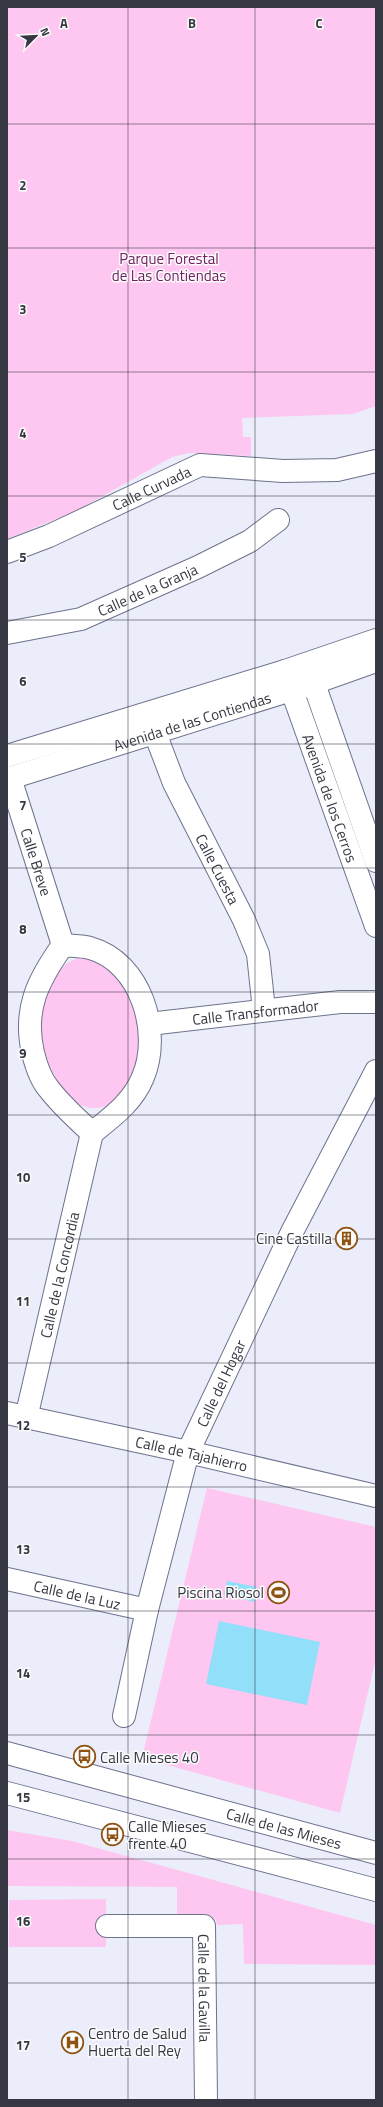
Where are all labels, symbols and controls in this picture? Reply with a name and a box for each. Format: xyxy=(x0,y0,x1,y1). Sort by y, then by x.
text: A xyxy=(60,13,68,33)
text: B xyxy=(188,13,196,33)
text: C xyxy=(315,13,323,33)
north arrow xyxy=(16,16,56,56)
text: N xyxy=(36,25,54,39)
text: 2 xyxy=(19,175,27,195)
park label: Parque Forestal de Las Contiendas xyxy=(112,247,226,287)
text: 3 xyxy=(19,299,27,319)
text: 4 xyxy=(19,423,27,443)
street label: Calle Curvada xyxy=(108,459,195,516)
text: 5 xyxy=(19,547,27,567)
street label: Calle de la Granja xyxy=(94,557,202,622)
text: 6 xyxy=(19,671,27,691)
street label: Avenida de las Contiendas xyxy=(110,685,274,757)
street label: Avenida de los Cerros xyxy=(297,731,364,865)
text: 7 xyxy=(19,795,27,815)
street label: Calle Breve xyxy=(15,825,58,899)
street label: Calle Cuesta xyxy=(190,830,246,909)
text: 8 xyxy=(19,919,27,939)
street label: Calle Transformador xyxy=(191,993,320,1030)
text: 9 xyxy=(19,1043,27,1063)
text: 10 xyxy=(16,1167,30,1187)
street label: Calle de la Concordia xyxy=(33,1209,85,1340)
building icon: Cine Castilla xyxy=(334,1225,360,1251)
place label: Cine Castilla xyxy=(256,1227,332,1250)
text: 11 xyxy=(16,1291,30,1311)
street label: Calle del Hogar xyxy=(190,1336,251,1431)
text: 12 xyxy=(16,1415,30,1435)
street label: Calle de Tajahierro xyxy=(133,1430,250,1477)
text: 13 xyxy=(16,1539,30,1559)
street label: Calle de la Luz xyxy=(32,1574,123,1615)
sports icon: Piscina Riosol xyxy=(266,1579,292,1605)
place label: Piscina Riosol xyxy=(177,1581,264,1604)
text: 14 xyxy=(16,1663,30,1683)
bus stop icon: Calle Mieses 40 xyxy=(71,1744,97,1770)
place label: Calle Mieses 40 xyxy=(100,1746,199,1769)
text: 15 xyxy=(16,1787,30,1807)
street label: Calle de las Mieses xyxy=(224,1801,344,1855)
place label: Calle Mieses frente 40 xyxy=(128,1815,206,1855)
bus stop icon: Calle Mieses frente 40 xyxy=(100,1822,126,1848)
text: 16 xyxy=(16,1911,30,1931)
street label: Calle de la Gavilla xyxy=(193,1934,217,2043)
place label: Centro de Salud Huerta del Rey xyxy=(88,2022,187,2062)
hospital icon: Centro de Salud Huerta del Rey xyxy=(59,2029,85,2055)
text: 17 xyxy=(16,2035,30,2055)

